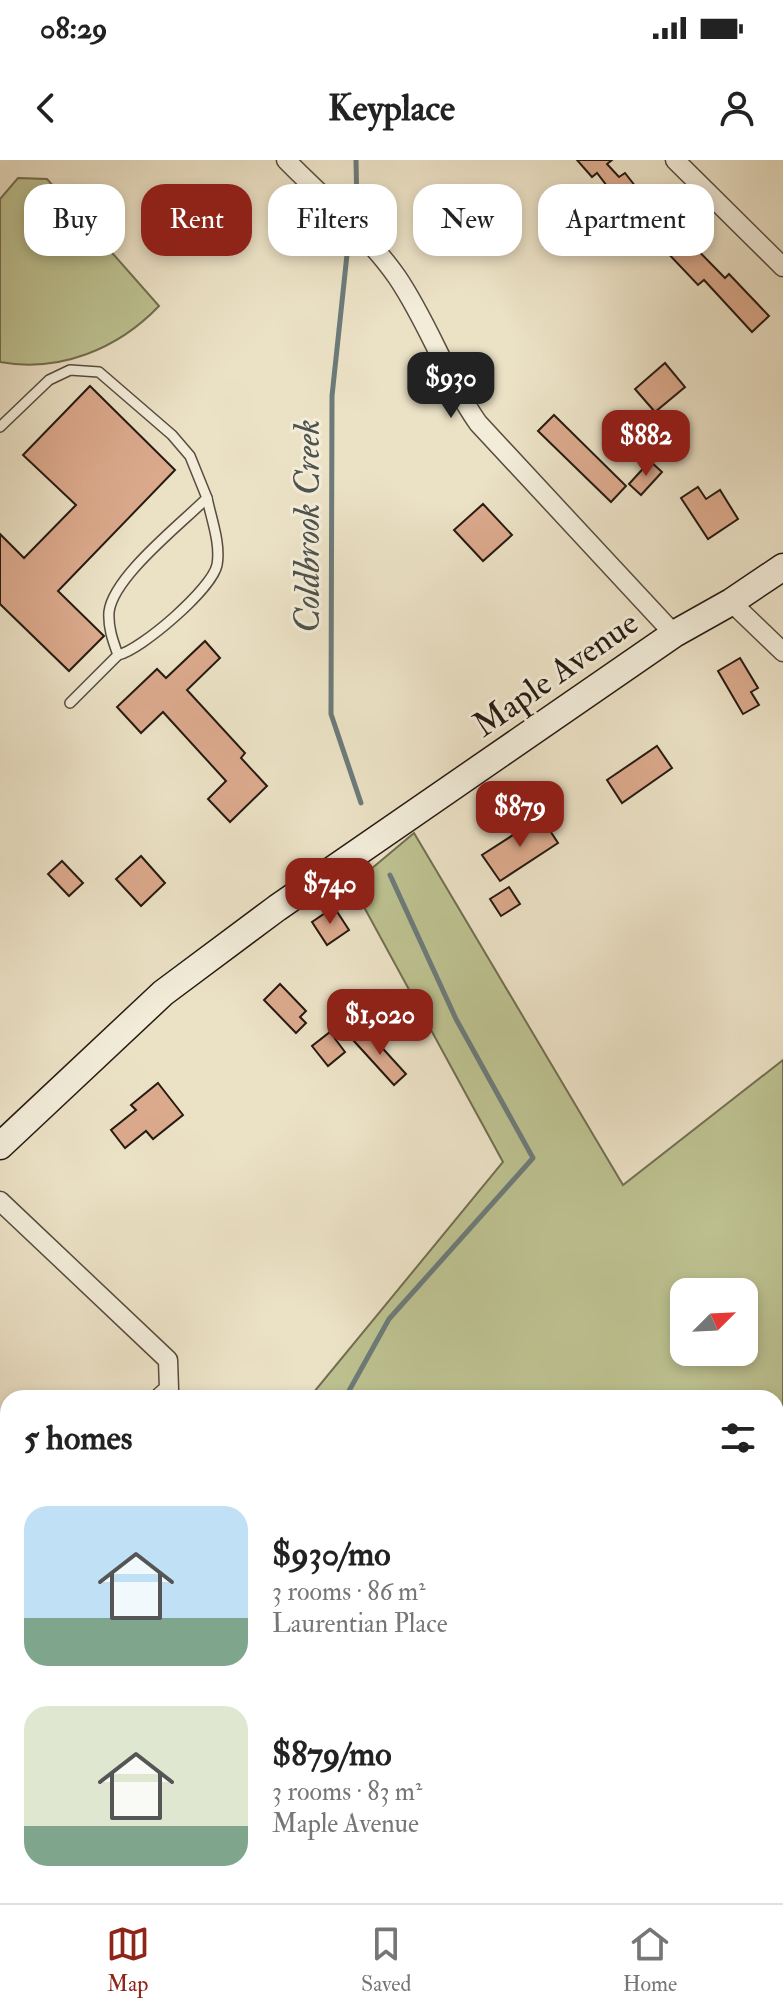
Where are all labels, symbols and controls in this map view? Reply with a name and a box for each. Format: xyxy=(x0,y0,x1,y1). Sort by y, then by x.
text: 08:29 xyxy=(40,10,107,47)
icon: back xyxy=(24,86,68,130)
text: Keyplace xyxy=(328,86,455,131)
icon: person xyxy=(715,86,759,130)
chip: Buy xyxy=(24,184,125,256)
chip: Rent xyxy=(141,184,252,256)
chip: Filters xyxy=(268,184,397,256)
chip: New xyxy=(413,184,522,256)
chip: Apartment xyxy=(538,184,714,256)
pin: $930 xyxy=(404,352,498,420)
text: $930 xyxy=(425,362,477,394)
pin: $882 xyxy=(599,410,693,478)
water label: Coldbrook Creek xyxy=(285,419,330,633)
text: $882 xyxy=(620,420,672,452)
street label: Maple Avenue xyxy=(465,602,647,747)
pin: $879 xyxy=(473,781,567,849)
text: $879 xyxy=(494,791,546,823)
pin: $740 xyxy=(283,858,377,926)
text: $740 xyxy=(303,868,357,900)
pin: $1,020 xyxy=(315,989,445,1057)
text: $1,020 xyxy=(345,999,415,1031)
north arrow xyxy=(670,1278,758,1366)
map controls xyxy=(670,1278,758,1366)
icon: filters xyxy=(716,1416,760,1460)
text: 5 homes xyxy=(24,1417,132,1460)
text: $930/mo xyxy=(272,1533,391,1576)
icon: home xyxy=(88,1538,184,1634)
text: 3 rooms · 86 m² xyxy=(272,1576,426,1608)
text: Laurentian Place xyxy=(272,1608,448,1640)
text: $879/mo xyxy=(272,1733,392,1776)
icon: home xyxy=(88,1738,184,1834)
text: 3 rooms · 83 m² xyxy=(272,1776,422,1808)
text: Maple Avenue xyxy=(272,1808,419,1840)
tab: Map xyxy=(106,1922,150,1998)
tab: Saved xyxy=(361,1922,411,1998)
tab: Home xyxy=(623,1922,677,1998)

